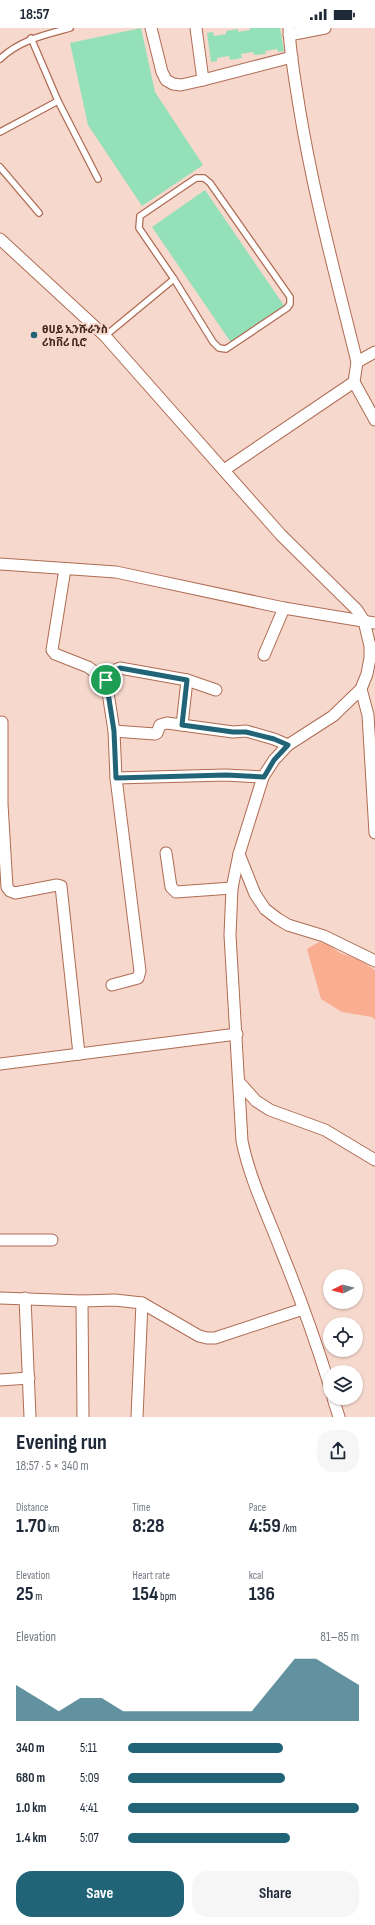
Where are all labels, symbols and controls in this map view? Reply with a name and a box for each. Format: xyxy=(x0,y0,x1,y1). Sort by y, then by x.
text: 18:57 xyxy=(20,5,49,24)
place label: ፀሀይ ኢንሹራንስ ሪከቨሪ ቢሮ xyxy=(42,323,108,349)
marker: ፀሀይ ኢንሹራንስ ሪከቨሪ ቢሮ xyxy=(29,330,39,340)
pin xyxy=(89,663,123,697)
icon: arrive xyxy=(95,669,117,691)
north arrow xyxy=(323,1269,363,1309)
map controls xyxy=(323,1269,363,1405)
button: locate xyxy=(323,1317,363,1357)
button: layers xyxy=(323,1365,363,1405)
text: Evening run xyxy=(16,1429,107,1456)
button: share xyxy=(317,1430,359,1472)
text: 18:57 · 5 × 340 m xyxy=(16,1458,89,1474)
text: Distance xyxy=(16,1501,48,1514)
text: Time xyxy=(132,1501,150,1514)
text: Pace xyxy=(249,1501,266,1514)
text: 1.70 xyxy=(16,1514,46,1538)
text: 8:28 xyxy=(132,1514,164,1538)
text: 4:59 xyxy=(249,1514,281,1538)
text: km xyxy=(46,1522,59,1535)
text: /km xyxy=(281,1522,297,1535)
text: Elevation xyxy=(16,1569,50,1582)
text: Heart rate xyxy=(132,1569,170,1582)
text: kcal xyxy=(249,1569,263,1582)
text: 25 xyxy=(16,1582,34,1606)
text: 154 xyxy=(132,1582,158,1606)
text: 136 xyxy=(249,1582,275,1606)
text: m xyxy=(34,1590,42,1603)
text: bpm xyxy=(158,1590,176,1603)
text: Elevation xyxy=(16,1629,56,1645)
text: 81–85 m xyxy=(320,1629,359,1645)
text: 340 m xyxy=(16,1740,45,1756)
text: 5:11 xyxy=(80,1740,97,1756)
text: 680 m xyxy=(16,1770,45,1786)
text: 5:09 xyxy=(80,1770,99,1786)
text: 1.0 km xyxy=(16,1800,46,1816)
text: 4:41 xyxy=(80,1800,98,1816)
text: 1.4 km xyxy=(16,1830,47,1846)
text: 5:07 xyxy=(80,1830,99,1846)
button: Save xyxy=(16,1871,184,1917)
button: Share xyxy=(192,1871,359,1917)

